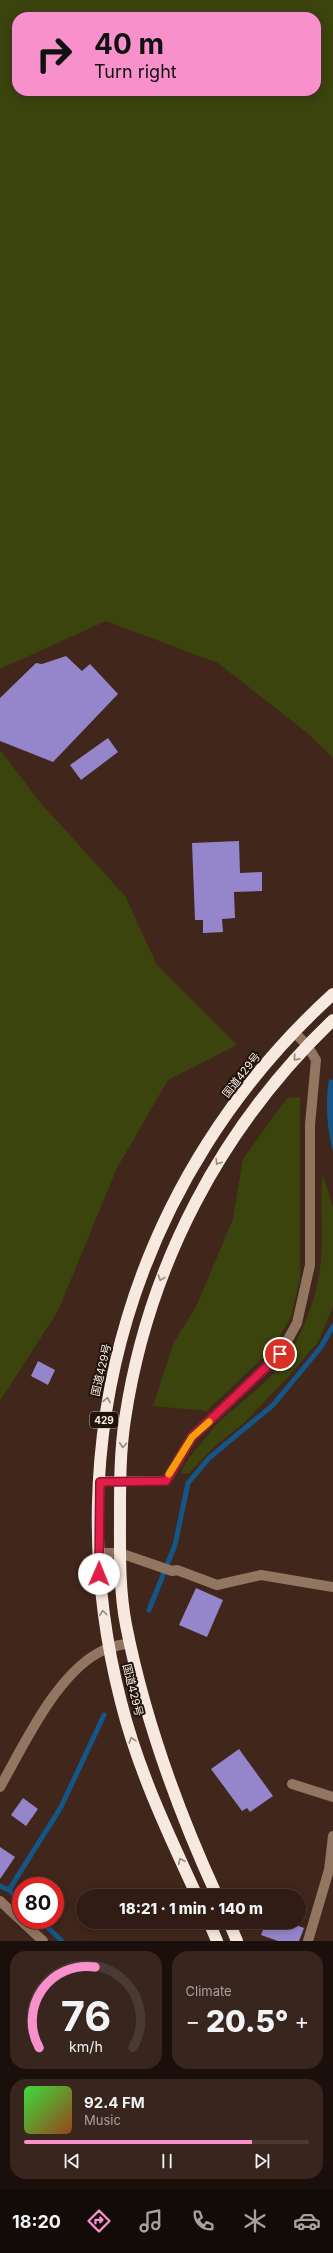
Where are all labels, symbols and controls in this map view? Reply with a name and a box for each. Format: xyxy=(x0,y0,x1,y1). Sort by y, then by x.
text: 40 m xyxy=(94,27,164,61)
icon: right xyxy=(28,28,80,80)
text: Turn right xyxy=(94,61,177,82)
street label: 国道429号 xyxy=(219,1050,263,1100)
one-way arrow xyxy=(293,1053,300,1060)
one-way arrow xyxy=(216,1157,223,1164)
one-way arrow xyxy=(158,1275,166,1282)
pin xyxy=(263,1337,297,1371)
street label: 国道429号 xyxy=(88,1342,114,1398)
icon: arrive xyxy=(269,1343,291,1365)
one-way arrow xyxy=(103,1397,111,1403)
road number: 429 xyxy=(90,1412,118,1428)
one-way arrow xyxy=(118,1442,127,1448)
position arrow xyxy=(78,1553,120,1595)
one-way arrow xyxy=(99,1610,108,1616)
street label: 国道429号 xyxy=(120,1662,146,1718)
one-way arrow xyxy=(128,1737,137,1744)
one-way arrow xyxy=(177,1857,185,1864)
speed limit sign: 80 xyxy=(12,1877,64,1929)
text: 18:21 · 1 min · 140 m xyxy=(119,1899,263,1918)
text: Climate xyxy=(186,1983,232,1999)
text: 76 xyxy=(60,1991,111,2041)
text: 20.5° xyxy=(206,2003,289,2039)
text: − xyxy=(186,2008,200,2034)
text: + xyxy=(294,2008,309,2034)
text: km/h xyxy=(69,2038,103,2055)
text: 92.4 FM xyxy=(84,2093,145,2112)
text: Music xyxy=(84,2112,121,2128)
icon: previous xyxy=(61,2150,83,2172)
icon: pause xyxy=(156,2150,178,2172)
icon: next xyxy=(251,2150,273,2172)
icon: directions xyxy=(85,2207,113,2235)
icon: music xyxy=(137,2207,165,2235)
icon: phone xyxy=(189,2207,217,2235)
icon: climate xyxy=(241,2207,269,2235)
icon: car xyxy=(293,2207,321,2235)
text: 18:20 xyxy=(12,2211,61,2232)

